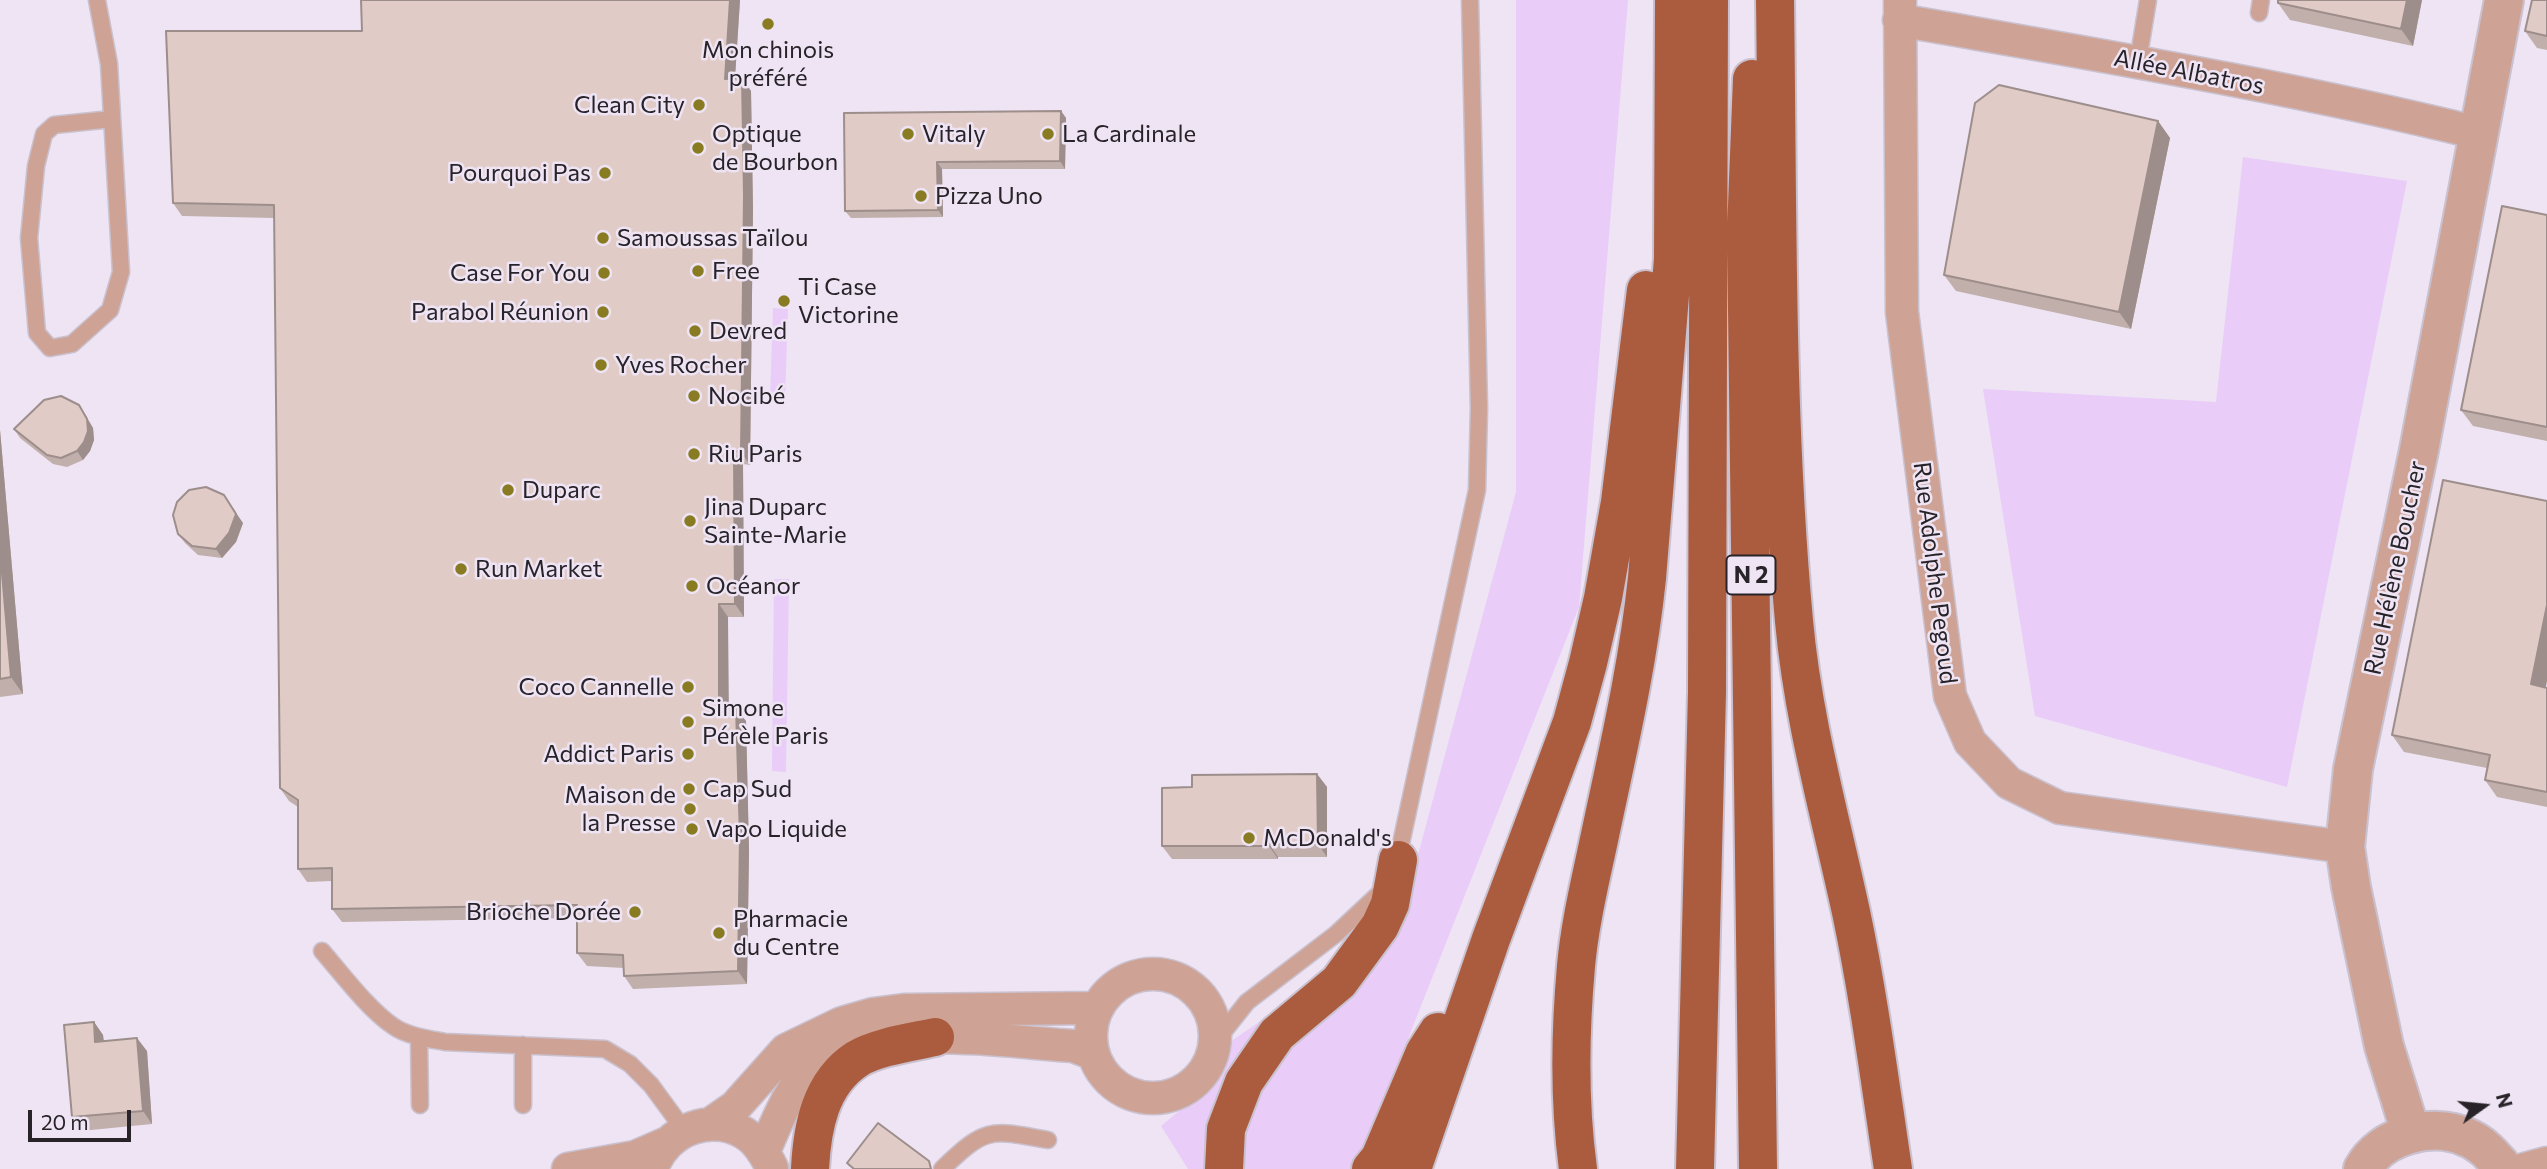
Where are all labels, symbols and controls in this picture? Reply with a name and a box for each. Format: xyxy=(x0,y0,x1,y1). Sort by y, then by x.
marker: Mon chinois préféré xyxy=(760,16,776,32)
place label: Mon chinois préféré xyxy=(702,36,834,92)
street label: Allée Albatros xyxy=(2112,43,2266,101)
place label: Clean City xyxy=(574,91,685,119)
marker: Clean City xyxy=(691,97,707,113)
place label: Optique de Bourbon xyxy=(712,120,838,176)
place label: Vitaly xyxy=(922,120,986,148)
place label: La Cardinale xyxy=(1062,120,1196,148)
marker: Vitaly xyxy=(900,126,916,142)
marker: La Cardinale xyxy=(1040,126,1056,142)
marker: Optique de Bourbon xyxy=(690,140,706,156)
place label: Pourquoi Pas xyxy=(448,159,591,187)
marker: Pourquoi Pas xyxy=(597,165,613,181)
place label: Pizza Uno xyxy=(935,182,1043,210)
marker: Pizza Uno xyxy=(913,188,929,204)
place label: Samoussas Taïlou xyxy=(617,224,808,252)
marker: Samoussas Taïlou xyxy=(595,230,611,246)
place label: Free xyxy=(712,257,760,285)
place label: Case For You xyxy=(450,259,590,287)
marker: Free xyxy=(690,263,706,279)
marker: Case For You xyxy=(596,265,612,281)
place label: Ti Case Victorine xyxy=(798,273,899,329)
marker: Ti Case Victorine xyxy=(776,293,792,309)
place label: Parabol Réunion xyxy=(411,298,589,326)
marker: Parabol Réunion xyxy=(595,304,611,320)
place label: Devred xyxy=(709,317,787,345)
marker: Devred xyxy=(687,323,703,339)
place label: Yves Rocher xyxy=(615,351,747,379)
marker: Yves Rocher xyxy=(593,357,609,373)
place label: Nocibé xyxy=(708,382,785,410)
marker: Nocibé xyxy=(686,388,702,404)
place label: Riu Paris xyxy=(708,440,803,468)
marker: Riu Paris xyxy=(686,446,702,462)
street label: Rue Hélène Boucher xyxy=(2358,458,2432,678)
street label: Rue Adolphe Pegoud xyxy=(1907,460,1963,686)
place label: Duparc xyxy=(522,476,601,504)
marker: Duparc xyxy=(500,482,516,498)
place label: Jina Duparc Sainte-Marie xyxy=(704,493,847,549)
marker: Jina Duparc Sainte-Marie xyxy=(682,513,698,529)
place label: Run Market xyxy=(475,555,602,583)
road number: N 2 xyxy=(1726,555,1776,594)
marker: Run Market xyxy=(453,561,469,577)
place label: Océanor xyxy=(706,572,800,600)
marker: Océanor xyxy=(684,578,700,594)
place label: Coco Cannelle xyxy=(518,673,674,701)
marker: Coco Cannelle xyxy=(680,679,696,695)
place label: Simone Pérèle Paris xyxy=(702,694,829,750)
marker: Simone Pérèle Paris xyxy=(680,714,696,730)
place label: Addict Paris xyxy=(544,740,674,768)
marker: Addict Paris xyxy=(680,746,696,762)
place label: Cap Sud xyxy=(703,775,792,803)
place label: Maison de la Presse xyxy=(564,781,676,837)
marker: Cap Sud xyxy=(681,781,697,797)
marker: Maison de la Presse xyxy=(682,801,698,817)
place label: Vapo Liquide xyxy=(706,815,847,843)
marker: Vapo Liquide xyxy=(684,821,700,837)
place label: McDonald's xyxy=(1263,824,1392,852)
marker: McDonald's xyxy=(1241,830,1257,846)
place label: Brioche Dorée xyxy=(466,898,621,926)
marker: Brioche Dorée xyxy=(627,904,643,920)
place label: Pharmacie du Centre xyxy=(733,905,848,961)
marker: Pharmacie du Centre xyxy=(711,925,727,941)
north arrow xyxy=(2449,1071,2519,1141)
text: N xyxy=(2492,1091,2518,1110)
scale bar xyxy=(32,1096,135,1140)
text: 20 m xyxy=(41,1109,89,1134)

